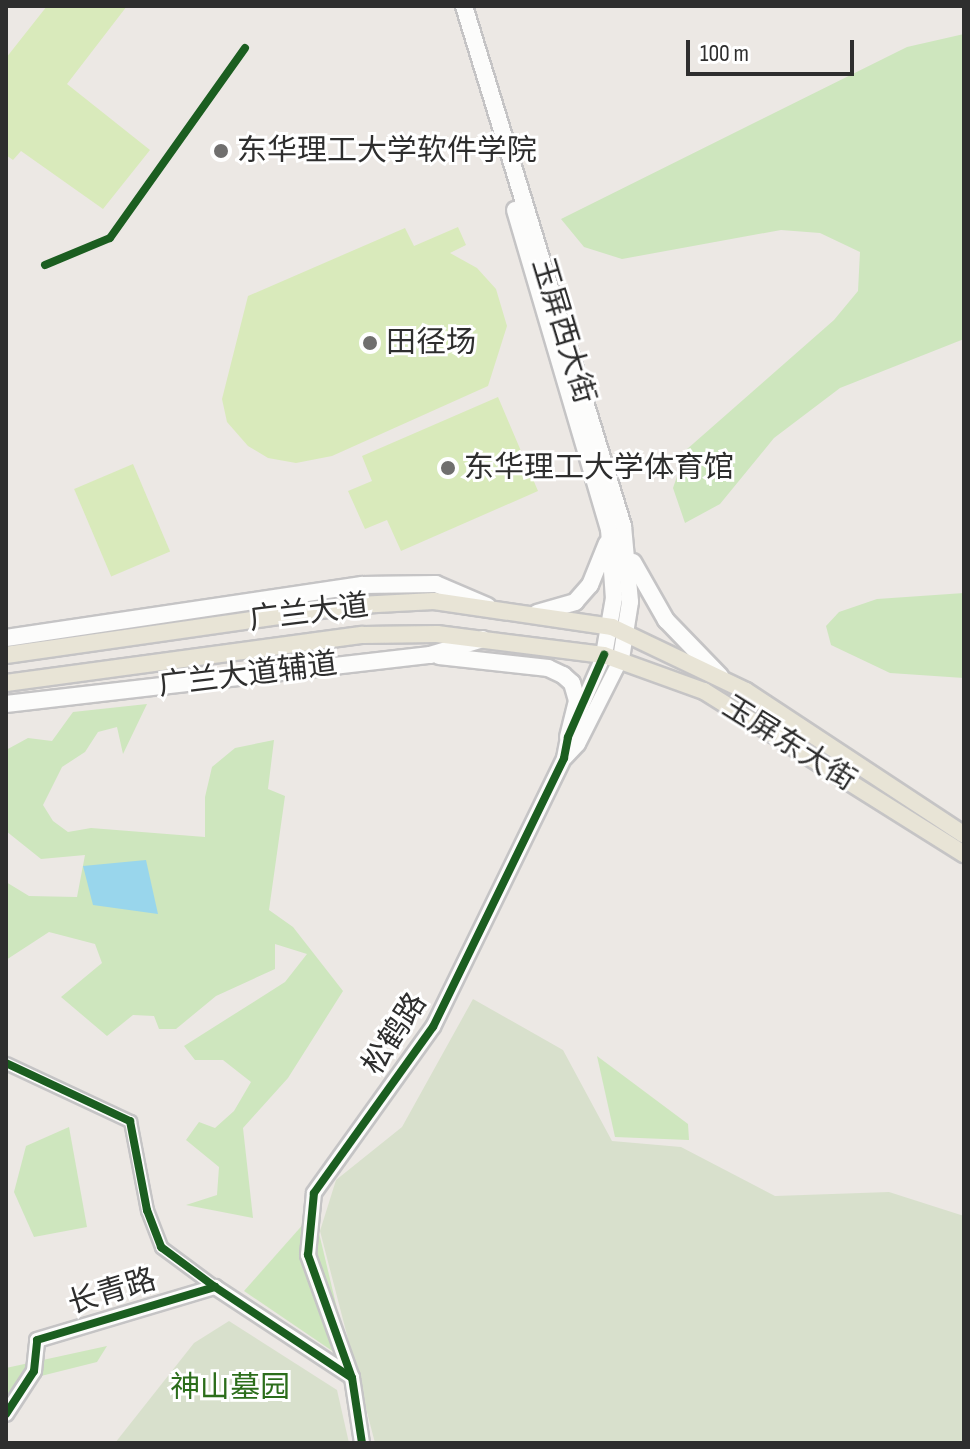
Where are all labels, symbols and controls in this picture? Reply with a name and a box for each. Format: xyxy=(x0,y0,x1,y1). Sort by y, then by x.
scale bar xyxy=(690,24,858,74)
text: 100 m xyxy=(700,39,749,68)
place label: 东华理工大学软件学院 xyxy=(237,133,537,169)
marker: 东华理工大学软件学院 xyxy=(212,142,230,160)
street label: 玉屏西大街 xyxy=(524,254,602,408)
place label: 田径场 xyxy=(386,325,476,361)
marker: 田径场 xyxy=(361,334,379,352)
place label: 东华理工大学体育馆 xyxy=(464,450,734,486)
marker: 东华理工大学体育馆 xyxy=(439,459,457,477)
street label: 广兰大道 xyxy=(247,588,371,638)
street label: 广兰大道辅道 xyxy=(156,646,340,704)
street label: 玉屏东大街 xyxy=(716,689,862,799)
street label: 松鹤路 xyxy=(355,986,435,1082)
street label: 长青路 xyxy=(64,1262,160,1322)
park label: 神山墓园 xyxy=(170,1370,290,1406)

